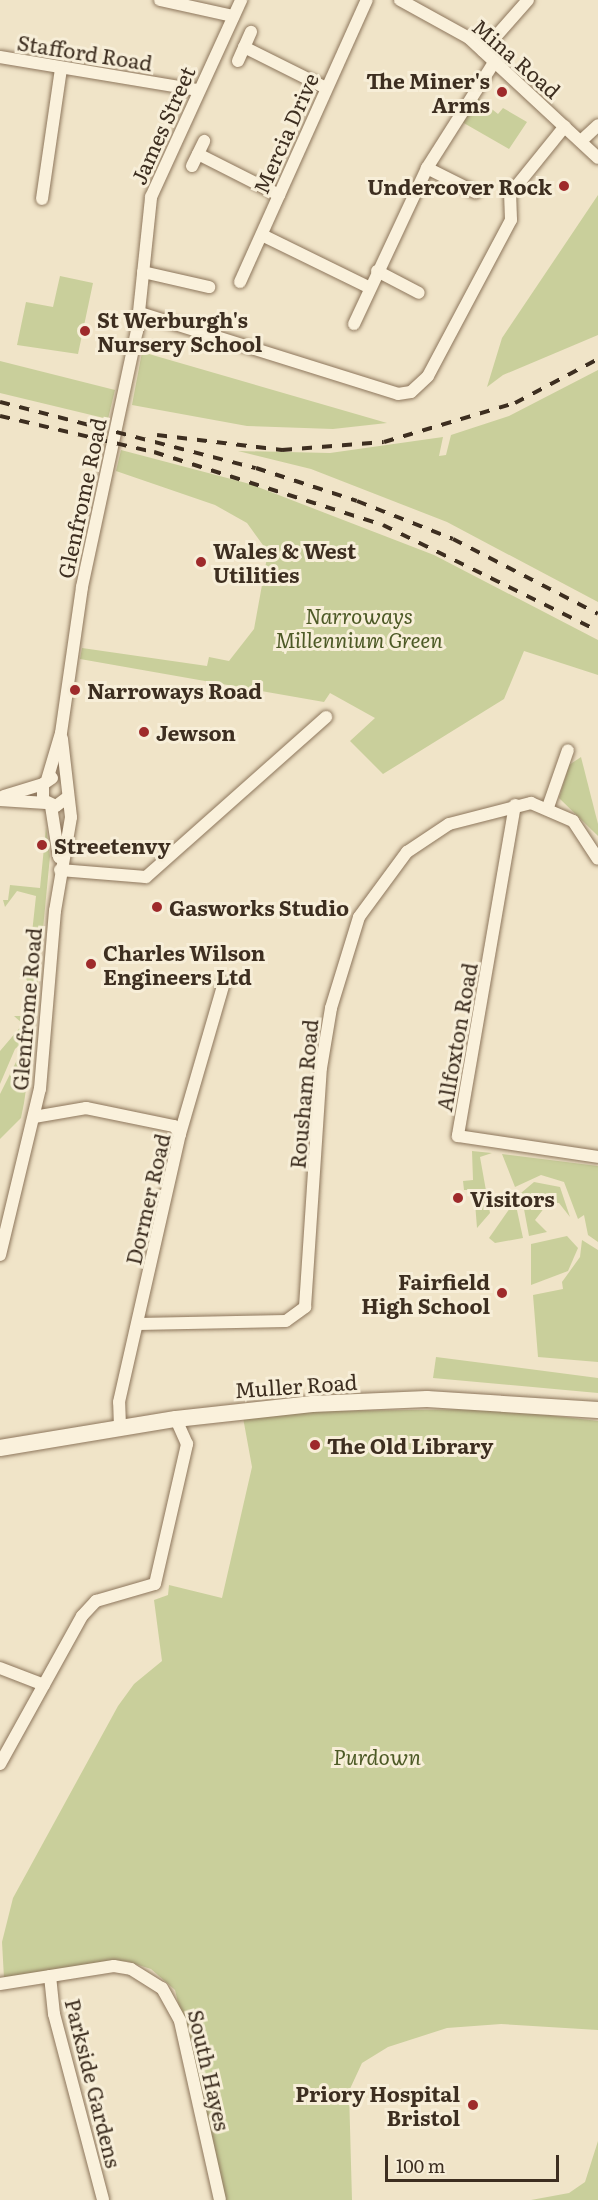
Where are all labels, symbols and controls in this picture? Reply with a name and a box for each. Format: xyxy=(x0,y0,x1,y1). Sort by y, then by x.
street label: Mina Road xyxy=(468,13,566,103)
street label: Stafford Road xyxy=(16,29,154,75)
street label: James Street xyxy=(125,62,199,188)
place label: The Miner's Arms xyxy=(366,67,490,117)
street label: Mercia Drive xyxy=(247,69,323,197)
marker: The Miner's Arms xyxy=(495,85,509,99)
place label: Undercover Rock xyxy=(367,173,552,199)
marker: Undercover Rock xyxy=(557,179,571,193)
place label: St Werburgh's Nursery School xyxy=(97,306,262,356)
marker: St Werburgh's Nursery School xyxy=(78,324,92,338)
street label: Glenfrome Road xyxy=(52,415,110,581)
place label: Wales & West Utilities xyxy=(213,537,356,587)
marker: Wales & West Utilities xyxy=(194,555,208,569)
park label: Narroways Millennium Green xyxy=(275,602,443,652)
place label: Narroways Road xyxy=(87,677,262,703)
marker: Narroways Road xyxy=(68,683,82,697)
place label: Jewson xyxy=(156,719,236,745)
marker: Jewson xyxy=(137,725,151,739)
place label: Streetenvy xyxy=(54,832,171,858)
marker: Streetenvy xyxy=(35,838,49,852)
place label: Gasworks Studio xyxy=(169,894,349,920)
marker: Gasworks Studio xyxy=(150,900,164,914)
street label: Glenfrome Road xyxy=(6,927,46,1091)
place label: Charles Wilson Engineers Ltd xyxy=(103,939,265,989)
marker: Charles Wilson Engineers Ltd xyxy=(84,957,98,971)
street label: Allfoxton Road xyxy=(431,961,481,1113)
street label: Rousham Road xyxy=(284,1018,322,1170)
street label: Dormer Road xyxy=(120,1131,174,1267)
place label: Visitors xyxy=(470,1185,555,1211)
marker: Visitors xyxy=(451,1191,465,1205)
place label: Fairfield High School xyxy=(361,1268,490,1318)
marker: Fairfield High School xyxy=(495,1286,509,1300)
street label: Muller Road xyxy=(234,1368,358,1402)
place label: The Old Library xyxy=(327,1432,493,1458)
marker: The Old Library xyxy=(308,1438,322,1452)
park label: Purdown xyxy=(333,1743,421,1769)
street label: Parkside Gardens xyxy=(61,1996,127,2170)
street label: South Hayes xyxy=(184,2007,236,2133)
place label: Priory Hospital Bristol xyxy=(295,2080,460,2130)
marker: Priory Hospital Bristol xyxy=(464,2096,482,2114)
scale bar xyxy=(388,2143,562,2181)
text: 100 m xyxy=(396,2152,445,2179)

